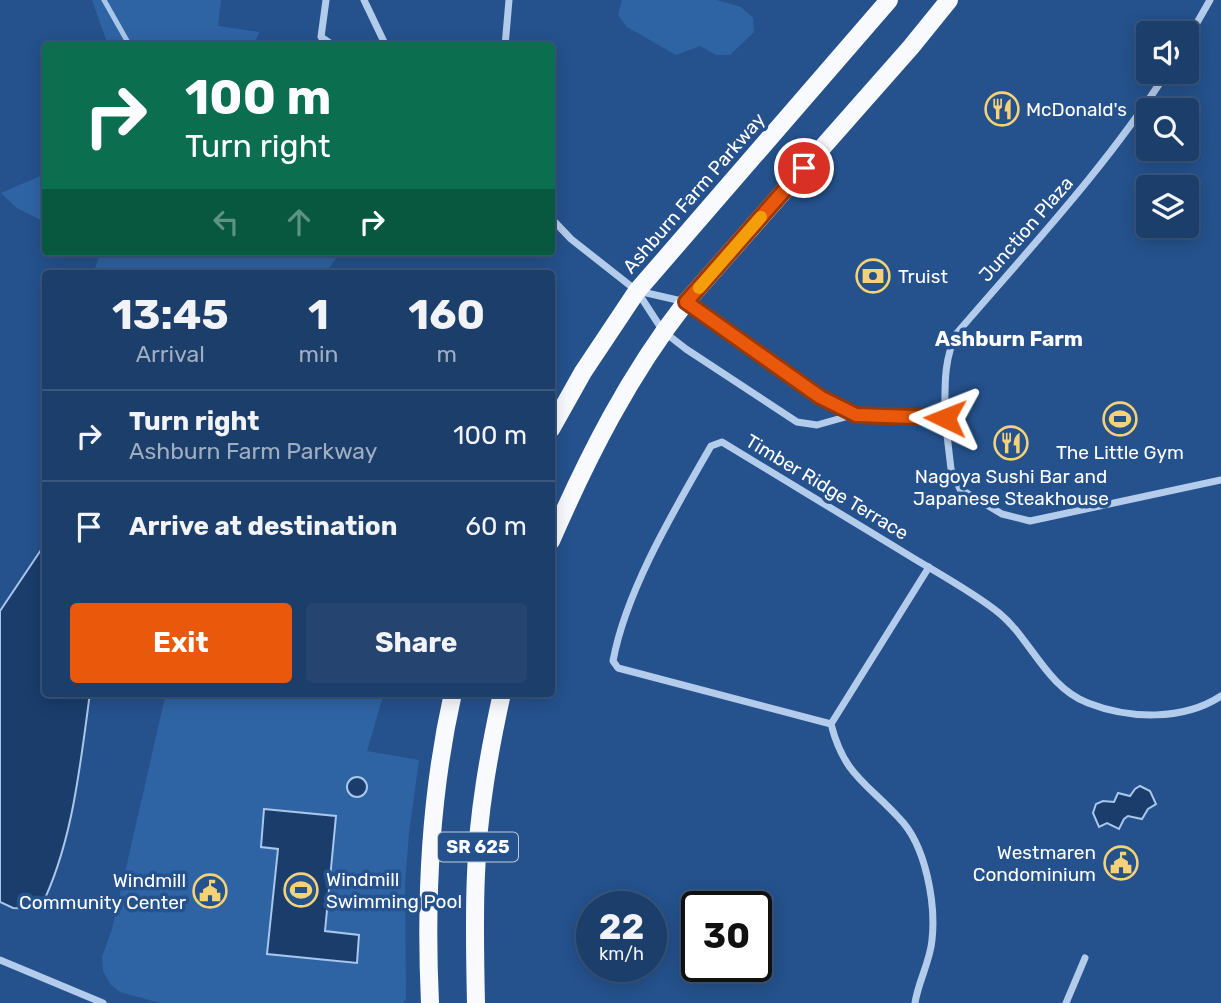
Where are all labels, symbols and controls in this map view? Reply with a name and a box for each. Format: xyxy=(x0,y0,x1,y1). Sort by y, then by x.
map controls xyxy=(1136,21,1199,238)
button: sound xyxy=(1136,21,1199,84)
text: 100 m xyxy=(185,68,331,126)
icon: right xyxy=(70,70,161,161)
restaurant icon: McDonald's xyxy=(983,90,1021,128)
place label: McDonald's xyxy=(1026,98,1127,121)
button: search xyxy=(1136,98,1199,161)
street label: Ashburn Farm Parkway xyxy=(618,108,770,278)
text: Turn right xyxy=(185,127,330,165)
pin xyxy=(774,138,834,198)
icon: arrive xyxy=(785,149,823,187)
street label: Junction Plaza xyxy=(974,172,1078,286)
button: layers xyxy=(1136,175,1199,238)
icon: left xyxy=(207,203,245,241)
icon: ahead xyxy=(280,203,318,241)
icon: right xyxy=(353,203,391,241)
bank icon: Truist xyxy=(854,257,892,295)
place label: Truist xyxy=(898,265,948,288)
text: 13:45 xyxy=(112,290,229,340)
text: 1 xyxy=(308,290,329,340)
text: 160 xyxy=(408,290,485,340)
district label: Ashburn Farm xyxy=(935,326,1083,351)
text: Arrival xyxy=(136,340,205,368)
text: min xyxy=(298,340,338,368)
text: m xyxy=(436,340,457,368)
position arrow xyxy=(908,381,982,455)
sports icon: The Little Gym xyxy=(1101,400,1139,438)
text: Turn right xyxy=(129,406,259,437)
icon: right xyxy=(70,417,108,455)
text: 100 m xyxy=(453,420,527,451)
restaurant icon: Nagoya Sushi Bar and Japanese Steakhouse xyxy=(992,424,1030,462)
street label: Timber Ridge Terrace xyxy=(741,429,913,545)
text: Ashburn Farm Parkway xyxy=(129,437,377,465)
place label: The Little Gym xyxy=(1056,441,1184,464)
place label: Nagoya Sushi Bar and Japanese Steakhouse xyxy=(913,465,1109,510)
icon: arrive xyxy=(70,508,108,546)
text: Arrive at destination xyxy=(129,511,397,542)
text: 60 m xyxy=(465,511,527,542)
button: Exit xyxy=(70,603,292,683)
button: Share xyxy=(306,603,527,683)
road number: SR 625 xyxy=(438,832,518,862)
place label: Westmaren Condominium xyxy=(973,841,1096,886)
public building icon: Westmaren Condominium xyxy=(1102,844,1140,882)
place label: Windmill Swimming Pool xyxy=(326,868,462,913)
place label: Windmill Community Center xyxy=(19,869,187,914)
sports icon: Windmill Swimming Pool xyxy=(282,871,320,909)
public building icon: Windmill Community Center xyxy=(191,872,229,910)
speed limit sign: 30 xyxy=(681,891,772,982)
text: 22 xyxy=(599,906,644,948)
text: km/h xyxy=(599,943,644,965)

